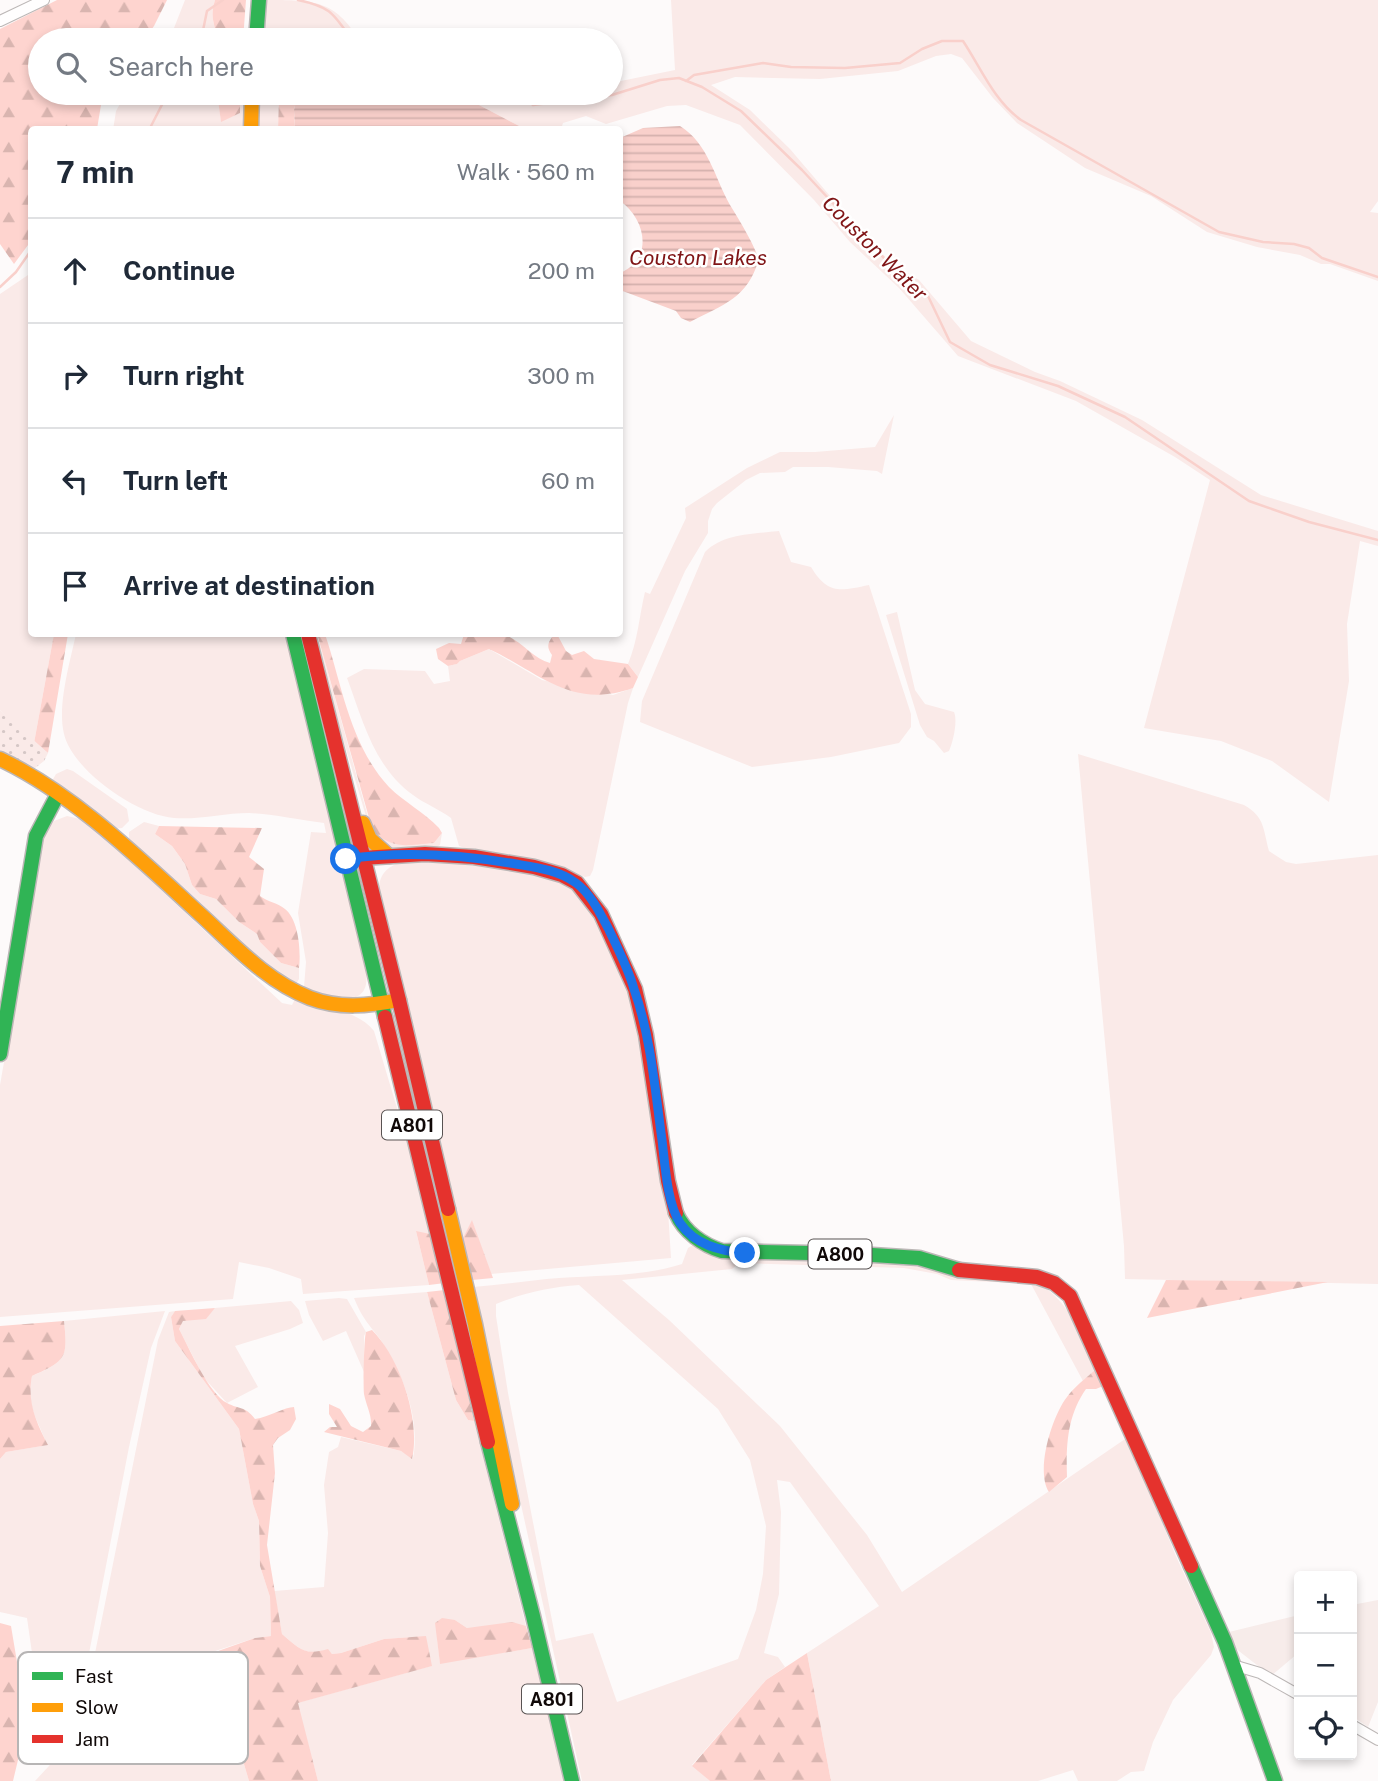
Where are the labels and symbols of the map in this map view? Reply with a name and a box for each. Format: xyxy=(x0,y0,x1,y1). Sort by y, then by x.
water label: Couston Water xyxy=(817,190,933,306)
water label: Couston Lakes xyxy=(629,245,767,270)
route start xyxy=(330,843,361,874)
road number: A801 xyxy=(382,1110,442,1140)
route end xyxy=(729,1237,760,1268)
road number: A800 xyxy=(808,1240,872,1268)
legend xyxy=(18,1652,248,1764)
text: Fast xyxy=(75,1665,113,1687)
road number: A801 xyxy=(522,1684,582,1714)
text: Slow xyxy=(75,1696,119,1718)
text: Jam xyxy=(75,1728,109,1750)

